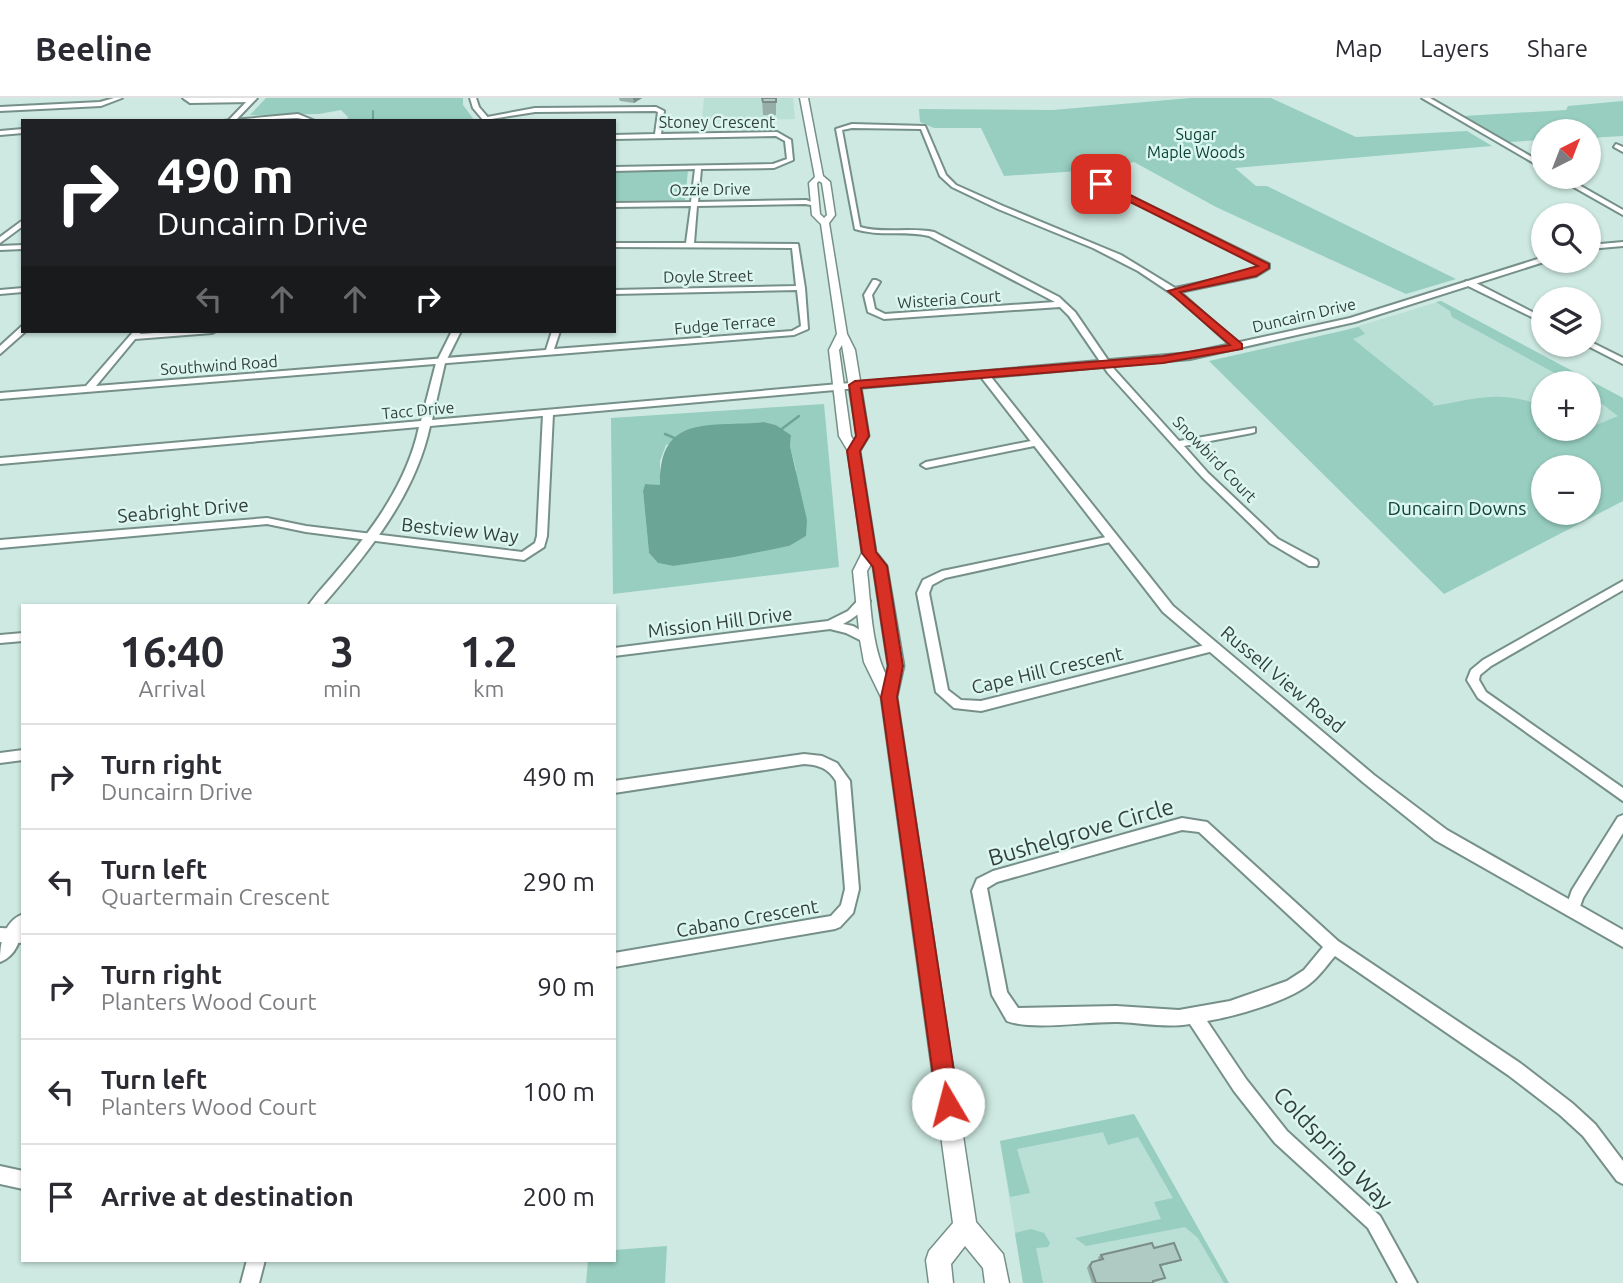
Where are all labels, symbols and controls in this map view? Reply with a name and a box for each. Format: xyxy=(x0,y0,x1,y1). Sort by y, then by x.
text: Beeline xyxy=(35,30,152,67)
text: Map xyxy=(1335,35,1382,62)
text: Layers xyxy=(1420,35,1489,62)
text: Share xyxy=(1527,35,1588,62)
street label: Stoney Crescent xyxy=(659,113,776,131)
north arrow xyxy=(1531,119,1601,189)
map controls xyxy=(1531,119,1601,525)
park label: Sugar Maple Woods xyxy=(1147,125,1245,161)
icon: right xyxy=(42,147,133,238)
text: 490 m xyxy=(157,147,294,202)
pin xyxy=(1071,154,1131,214)
icon: arrive xyxy=(1082,165,1120,203)
street label: Ozzie Drive xyxy=(669,179,751,199)
button: search xyxy=(1531,203,1601,273)
text: Duncairn Drive xyxy=(157,205,369,241)
street label: Doyle Street xyxy=(663,266,754,286)
icon: left xyxy=(190,280,228,318)
icon: ahead xyxy=(263,280,301,318)
icon: ahead xyxy=(336,280,374,318)
icon: right xyxy=(409,280,447,318)
street label: Wisteria Court xyxy=(897,286,1002,312)
button: layers xyxy=(1531,287,1601,357)
street label: Duncairn Drive xyxy=(1250,294,1358,336)
street label: Fudge Terrace xyxy=(673,311,777,337)
street label: Southwind Road xyxy=(160,352,278,378)
button: + xyxy=(1531,371,1601,441)
street label: Tacc Drive xyxy=(381,398,455,422)
street label: Snowbird Court xyxy=(1170,412,1261,506)
button: − xyxy=(1531,455,1601,525)
street label: Seabright Drive xyxy=(116,493,250,527)
park label: Duncairn Downs xyxy=(1387,497,1527,519)
street label: Bestview Way xyxy=(400,513,520,547)
street label: Mission Hill Drive xyxy=(646,602,794,642)
street label: Russell View Road xyxy=(1217,621,1349,737)
text: 16:40 xyxy=(119,628,224,675)
text: 3 xyxy=(330,628,354,675)
text: 1.2 xyxy=(460,628,518,675)
street label: Cape Hill Crescent xyxy=(969,642,1125,698)
text: Arrival xyxy=(138,676,205,701)
text: min xyxy=(323,676,361,701)
text: km xyxy=(473,676,504,701)
text: Turn right xyxy=(101,750,222,779)
icon: right xyxy=(42,758,80,796)
text: 490 m xyxy=(523,762,595,791)
text: Duncairn Drive xyxy=(101,779,253,804)
street label: Bushelgrove Circle xyxy=(985,793,1177,870)
text: Turn left xyxy=(101,855,207,884)
icon: left xyxy=(42,863,80,901)
text: 290 m xyxy=(523,867,595,896)
text: Quartermain Crescent xyxy=(101,884,330,909)
street label: Cabano Crescent xyxy=(674,895,820,941)
text: Turn right xyxy=(101,960,222,989)
icon: right xyxy=(42,968,80,1006)
text: 90 m xyxy=(537,972,595,1001)
text: Planters Wood Court xyxy=(101,989,316,1014)
text: Turn left xyxy=(101,1065,207,1094)
position arrow xyxy=(911,1067,985,1141)
icon: left xyxy=(42,1073,80,1111)
text: 100 m xyxy=(523,1077,595,1106)
street label: Coldspring Way xyxy=(1269,1081,1398,1214)
text: Planters Wood Court xyxy=(101,1094,316,1119)
icon: arrive xyxy=(42,1178,80,1216)
text: Arrive at destination xyxy=(101,1182,354,1211)
text: 200 m xyxy=(523,1182,595,1211)

